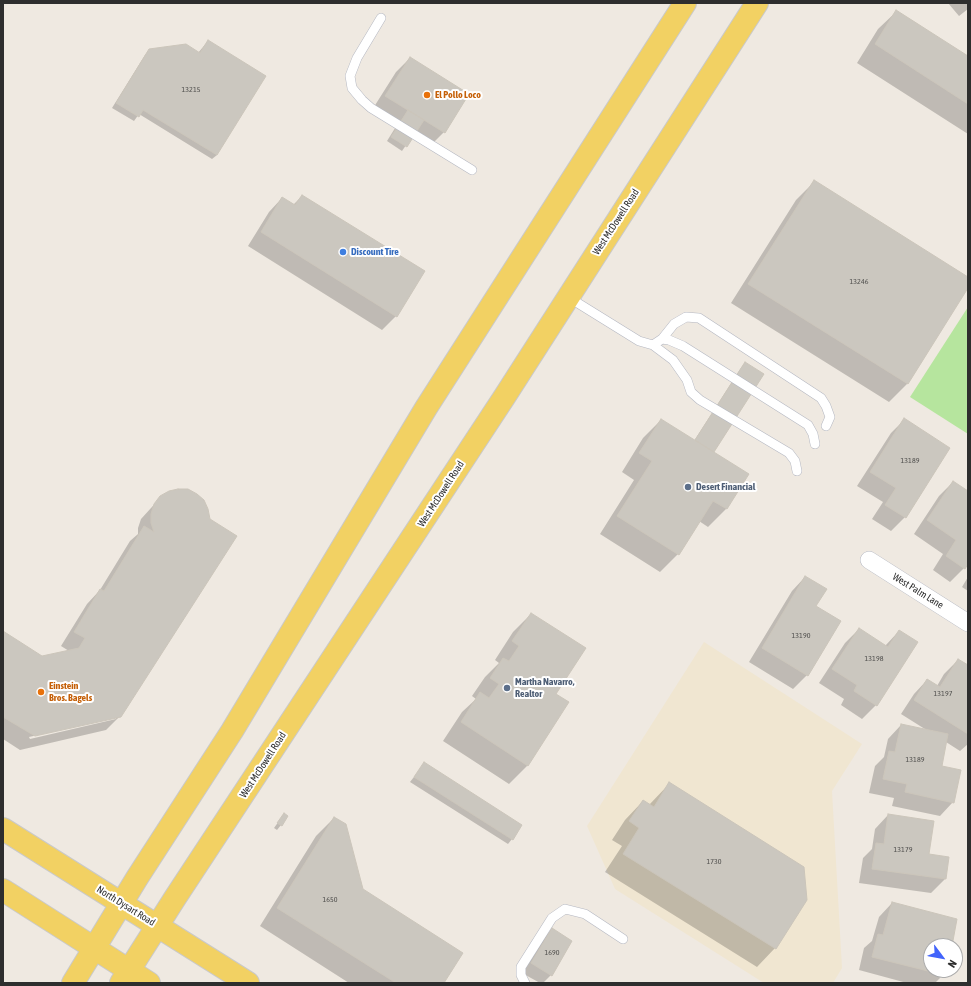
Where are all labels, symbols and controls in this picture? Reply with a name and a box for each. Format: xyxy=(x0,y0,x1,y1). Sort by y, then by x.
house number: 13215 xyxy=(182,84,200,94)
place label: El Pollo Loco xyxy=(435,89,481,101)
marker: El Pollo Loco xyxy=(422,90,432,100)
street label: West McDowell Road xyxy=(590,187,642,257)
place label: Discount Tire xyxy=(351,246,399,258)
marker: Discount Tire xyxy=(338,247,348,257)
house number: 13246 xyxy=(850,276,868,286)
house number: 13189 xyxy=(901,455,919,465)
street label: West McDowell Road xyxy=(415,459,467,529)
place label: Desert Financial xyxy=(696,481,755,493)
marker: Desert Financial xyxy=(683,482,693,492)
street label: West Palm Lane xyxy=(890,571,946,611)
house number: 13190 xyxy=(792,630,810,640)
house number: 13198 xyxy=(865,653,883,663)
place label: Martha Navarro, Realtor xyxy=(515,676,575,700)
place label: Einstein Bros. Bagels xyxy=(49,680,92,704)
marker: Martha Navarro, Realtor xyxy=(502,683,512,693)
marker: Einstein Bros. Bagels xyxy=(36,687,46,697)
house number: 13197 xyxy=(934,688,952,698)
street label: West McDowell Road xyxy=(237,730,289,800)
house number: 13189 xyxy=(906,754,924,764)
house number: 13179 xyxy=(894,844,912,854)
house number: 1730 xyxy=(706,856,722,866)
street label: North Dysart Road xyxy=(95,883,157,929)
house number: 1650 xyxy=(322,894,338,904)
north arrow xyxy=(923,938,963,978)
house number: 1690 xyxy=(544,947,560,957)
text: N xyxy=(946,958,959,970)

